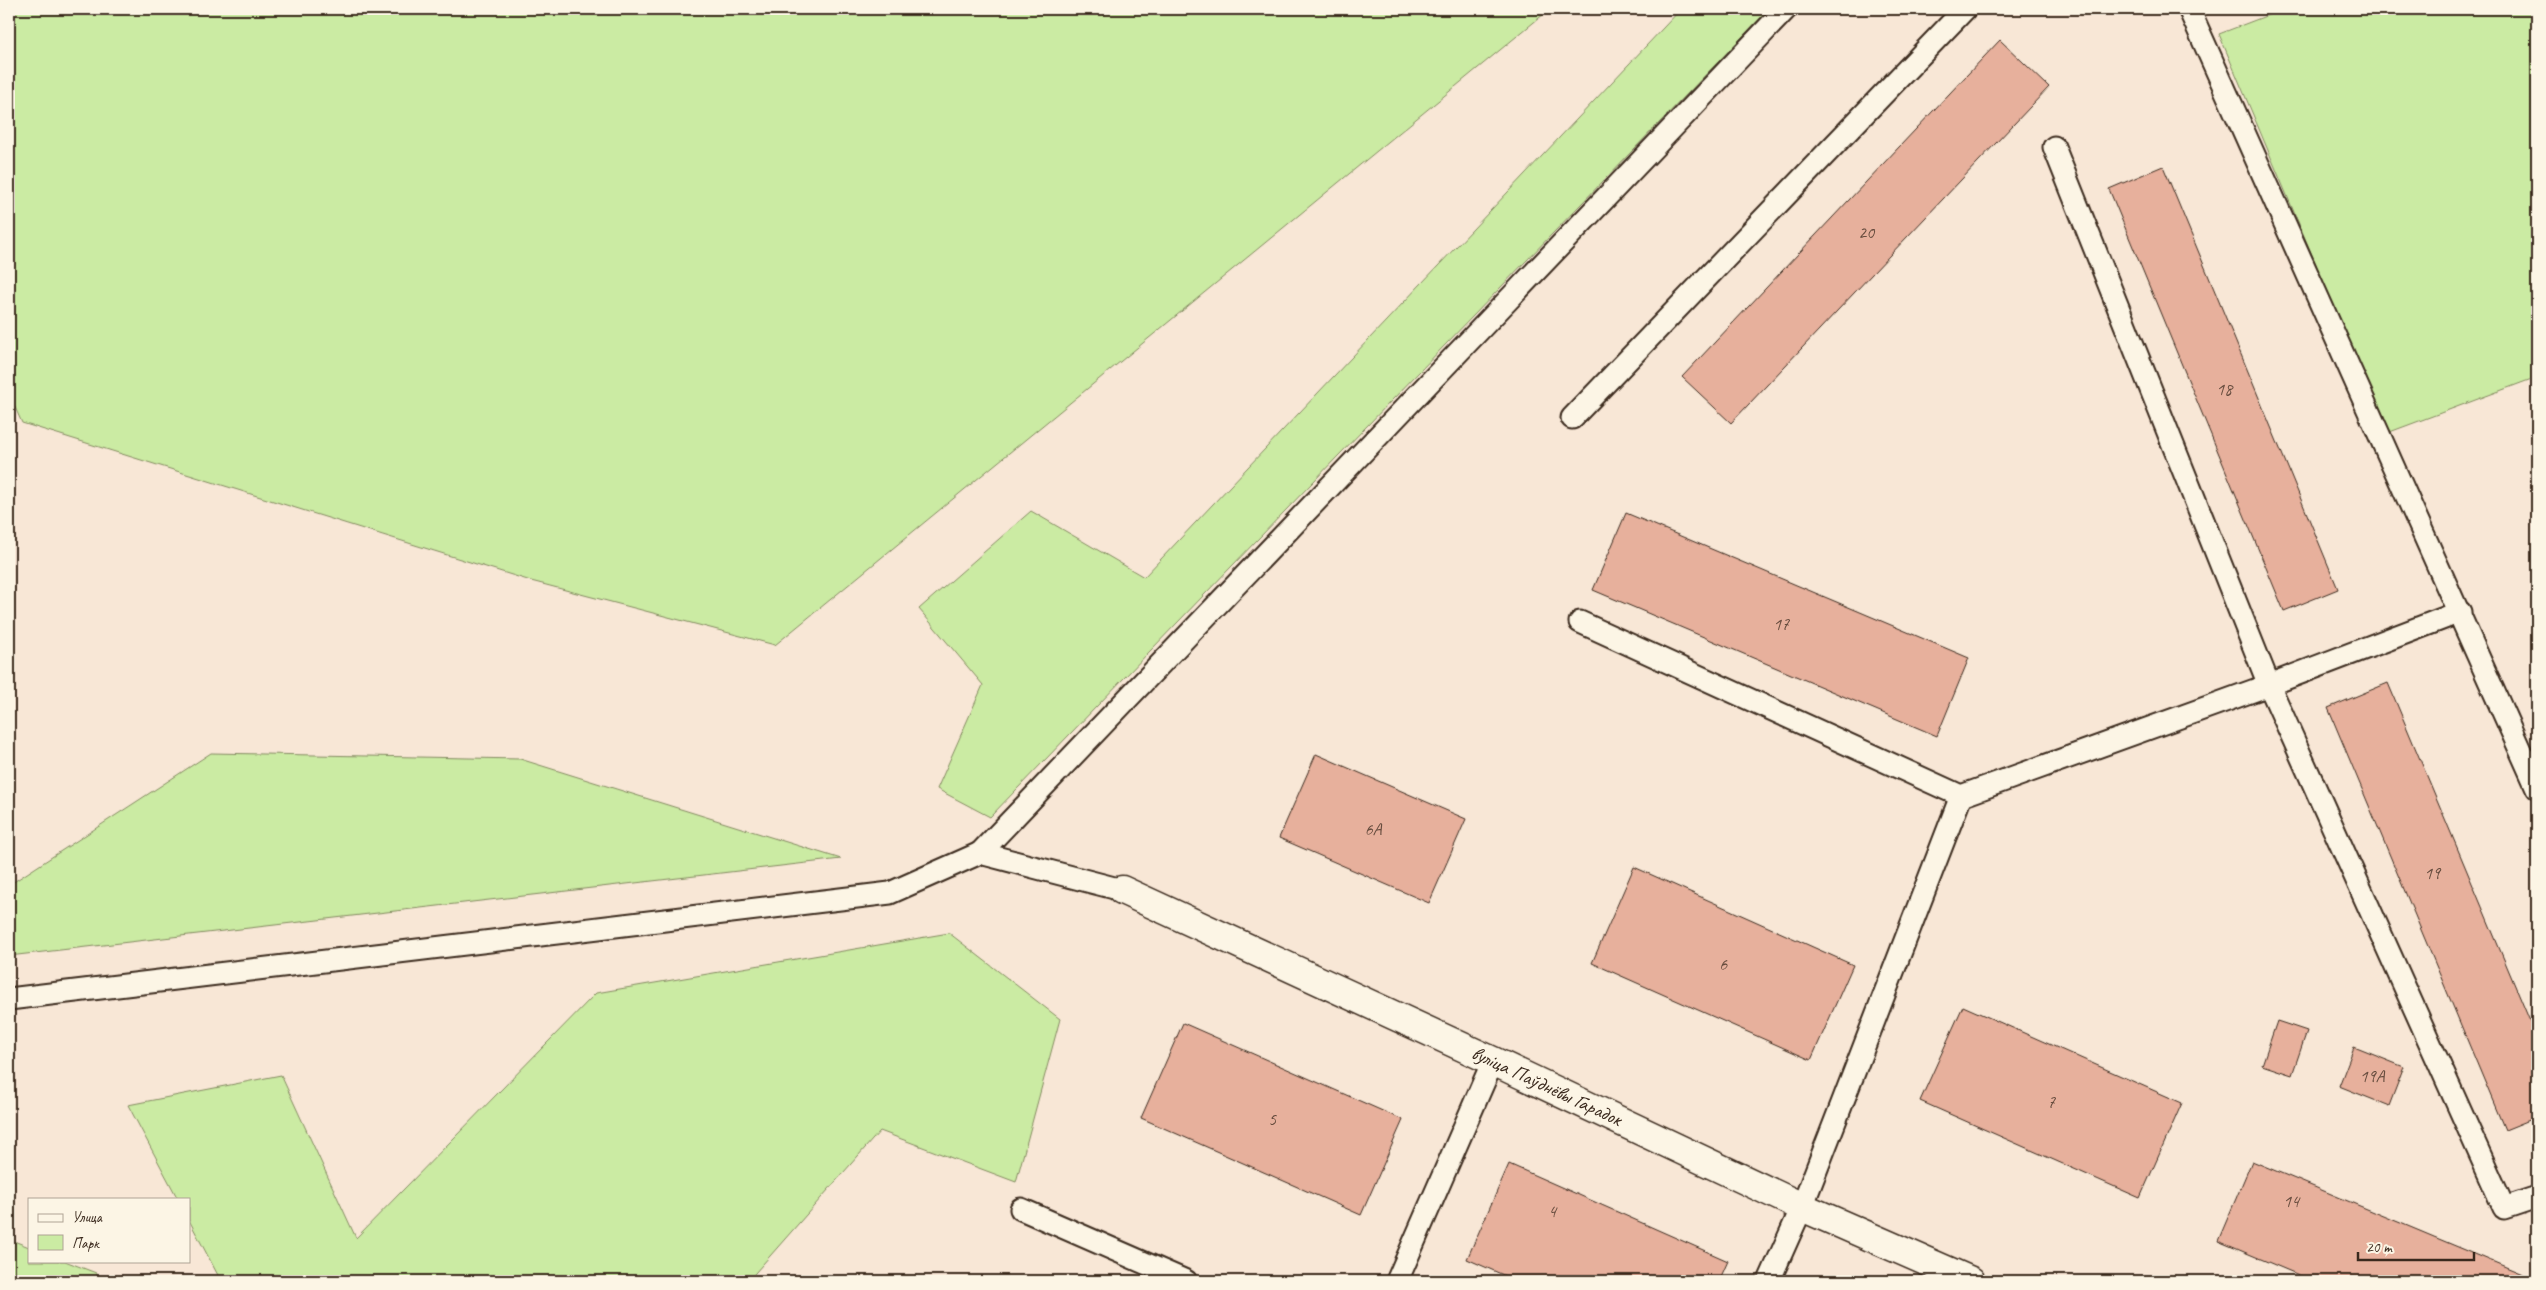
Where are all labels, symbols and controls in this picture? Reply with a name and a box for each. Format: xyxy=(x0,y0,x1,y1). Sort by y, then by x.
house number: 20 xyxy=(1858,221,1876,243)
house number: 18 xyxy=(2216,378,2234,400)
house number: 17 xyxy=(1773,613,1790,635)
house number: 6А xyxy=(1364,818,1383,840)
house number: 19 xyxy=(2424,862,2442,884)
house number: 6 xyxy=(1719,953,1728,975)
street label: вуліца Паўднёвы Гарадок xyxy=(1468,1040,1628,1133)
house number: 19А xyxy=(2359,1065,2386,1087)
house number: 7 xyxy=(2047,1091,2056,1113)
house number: 5 xyxy=(1268,1108,1277,1130)
house number: 14 xyxy=(2283,1190,2301,1212)
legend xyxy=(28,1198,190,1262)
house number: 4 xyxy=(1548,1200,1558,1222)
text: Улица xyxy=(72,1208,103,1227)
scale bar xyxy=(2358,1230,2475,1262)
text: Парк xyxy=(72,1234,100,1253)
text: 20 m xyxy=(2366,1238,2393,1257)

